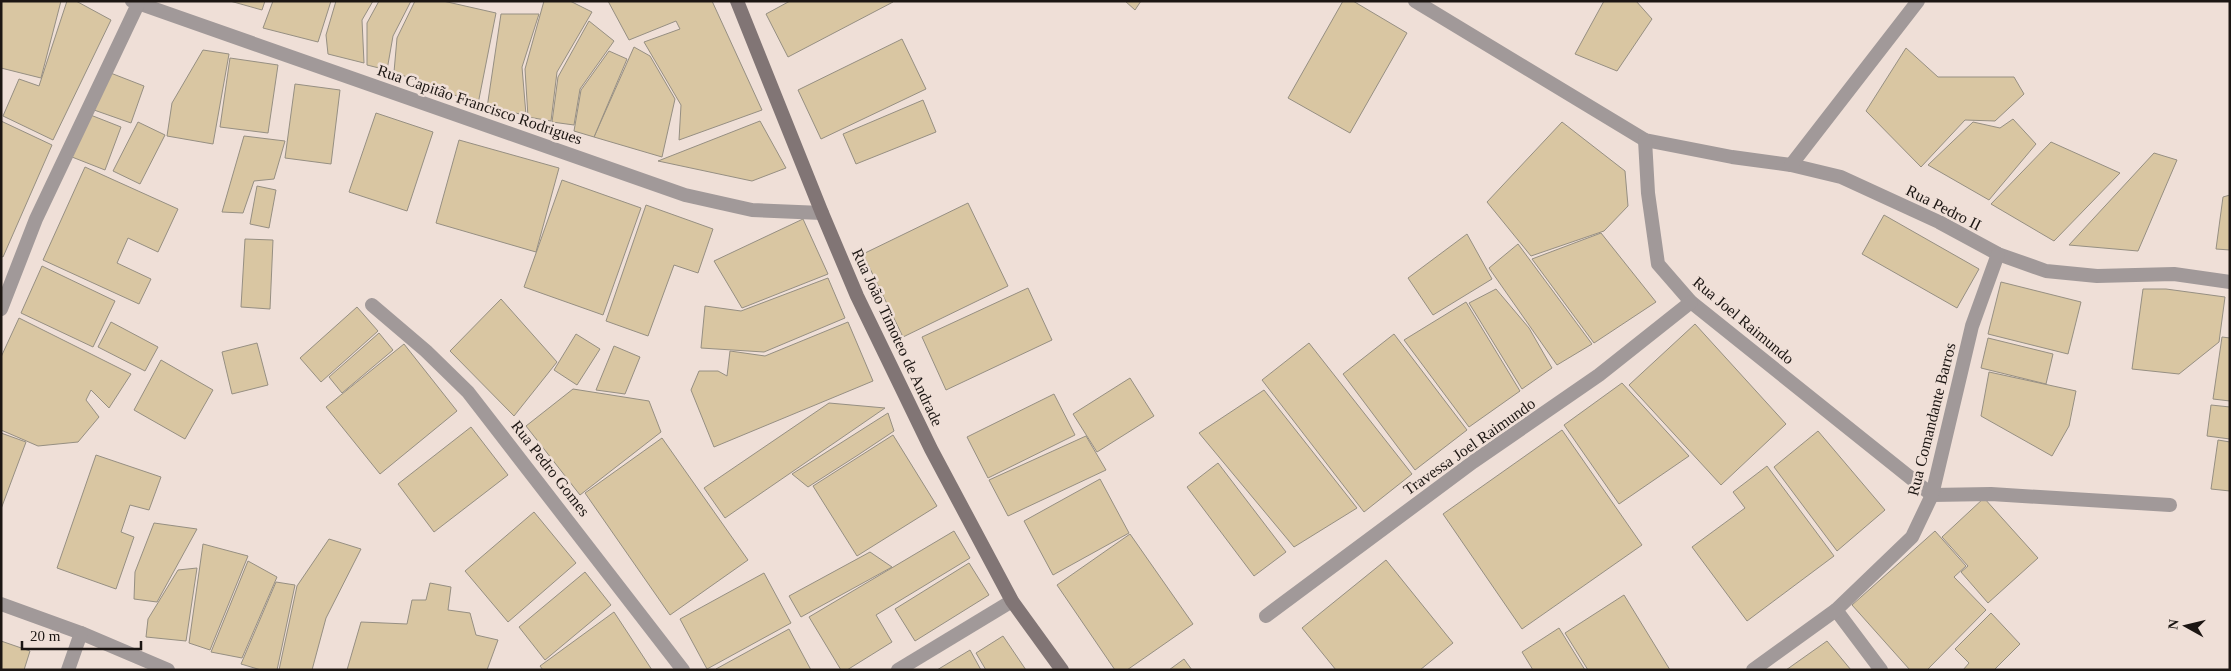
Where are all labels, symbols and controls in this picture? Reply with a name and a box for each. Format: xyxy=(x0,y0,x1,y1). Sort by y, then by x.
street label: Rua Capitão Francisco Rodrigues xyxy=(375,61,584,149)
street label: Rua Pedro II xyxy=(1903,181,1984,234)
street label: Rua João Timoteo de Andrade xyxy=(849,246,946,429)
street label: Rua Joel Raimundo xyxy=(1690,273,1797,367)
street label: Rua Comandante Barros xyxy=(1904,341,1959,497)
street label: Travessa Joel Raimundo xyxy=(1400,394,1538,498)
street label: Rua Pedro Gomes xyxy=(508,417,593,519)
north arrow xyxy=(2161,601,2211,651)
scale bar xyxy=(22,618,141,650)
text: N xyxy=(2165,618,2182,630)
text: 20 m xyxy=(30,628,61,644)

